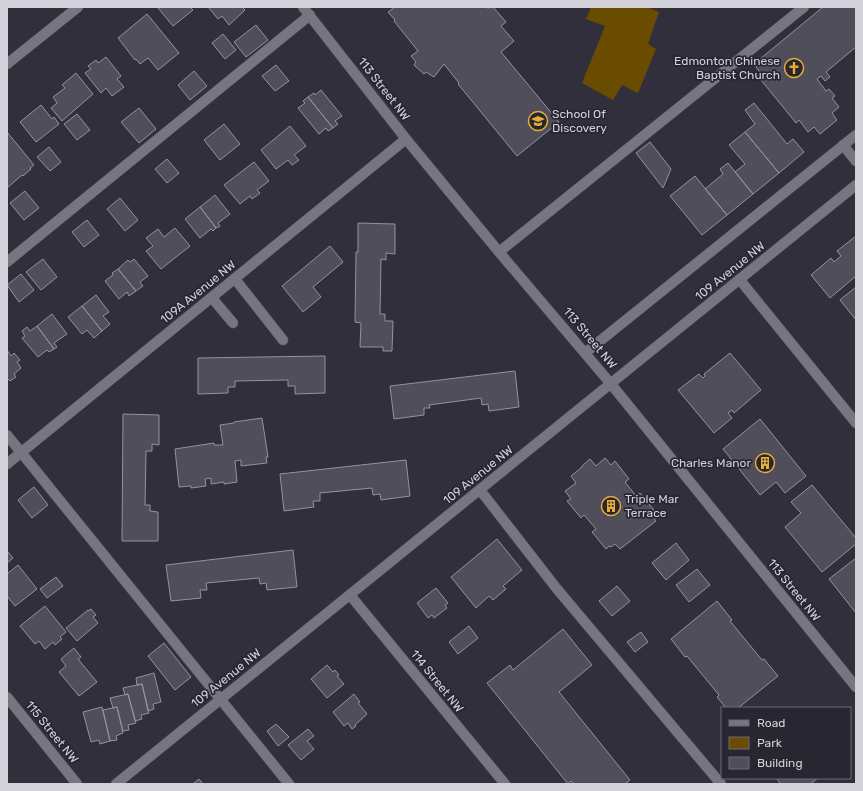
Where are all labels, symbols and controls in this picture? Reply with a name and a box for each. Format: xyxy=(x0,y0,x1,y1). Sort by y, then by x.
place label: Edmonton Chinese Baptist Church xyxy=(674,54,780,82)
street label: 113 Street NW xyxy=(355,55,413,124)
church icon: Edmonton Chinese Baptist Church xyxy=(783,57,805,79)
place label: School Of Discovery xyxy=(552,107,607,135)
school or university icon: School Of Discovery xyxy=(527,110,549,132)
street label: 109 Avenue NW xyxy=(692,238,768,303)
street label: 109A Avenue NW xyxy=(158,257,239,327)
street label: 113 Street NW xyxy=(560,304,620,372)
street label: 109 Avenue NW xyxy=(440,442,516,507)
building icon: Charles Manor xyxy=(754,452,776,474)
place label: Charles Manor xyxy=(671,456,751,470)
place label: Triple Mar Terrace xyxy=(625,492,679,520)
building icon: Triple Mar Terrace xyxy=(600,495,622,517)
street label: 113 Street NW xyxy=(765,556,824,624)
street label: 109 Avenue NW xyxy=(188,645,264,710)
street label: 114 Street NW xyxy=(408,647,467,715)
street label: 115 Street NW xyxy=(23,698,82,766)
legend xyxy=(721,707,851,779)
text: Road xyxy=(757,716,785,730)
text: Park xyxy=(757,736,783,750)
text: Building xyxy=(757,756,803,770)

